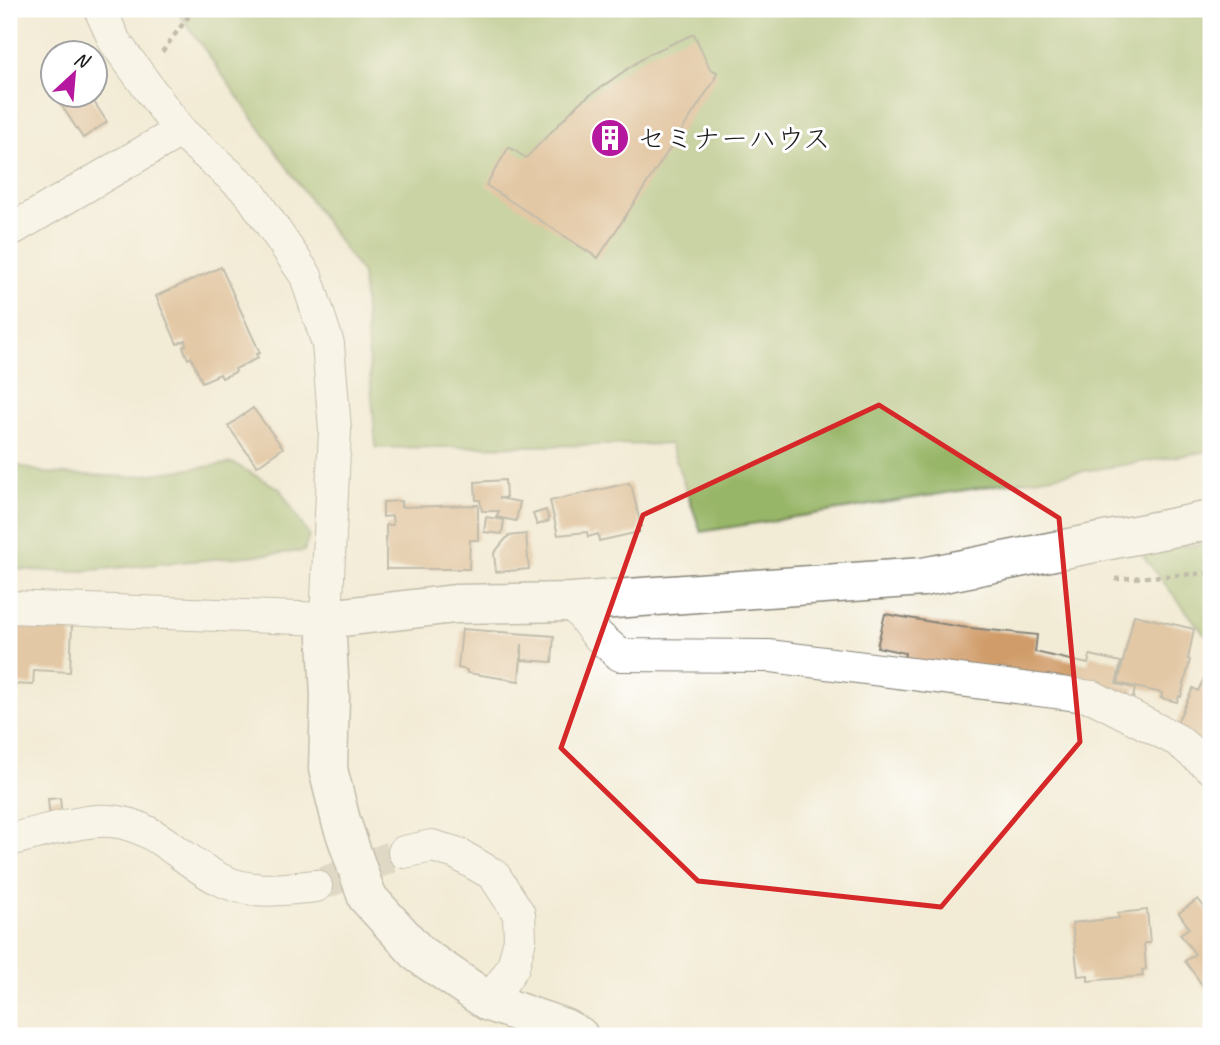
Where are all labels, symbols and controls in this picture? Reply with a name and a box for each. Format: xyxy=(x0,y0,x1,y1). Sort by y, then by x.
north arrow xyxy=(38,38,108,108)
text: N xyxy=(70,46,94,74)
building icon: セミナーハウス xyxy=(589,117,631,159)
place label: セミナーハウス xyxy=(637,121,831,156)

